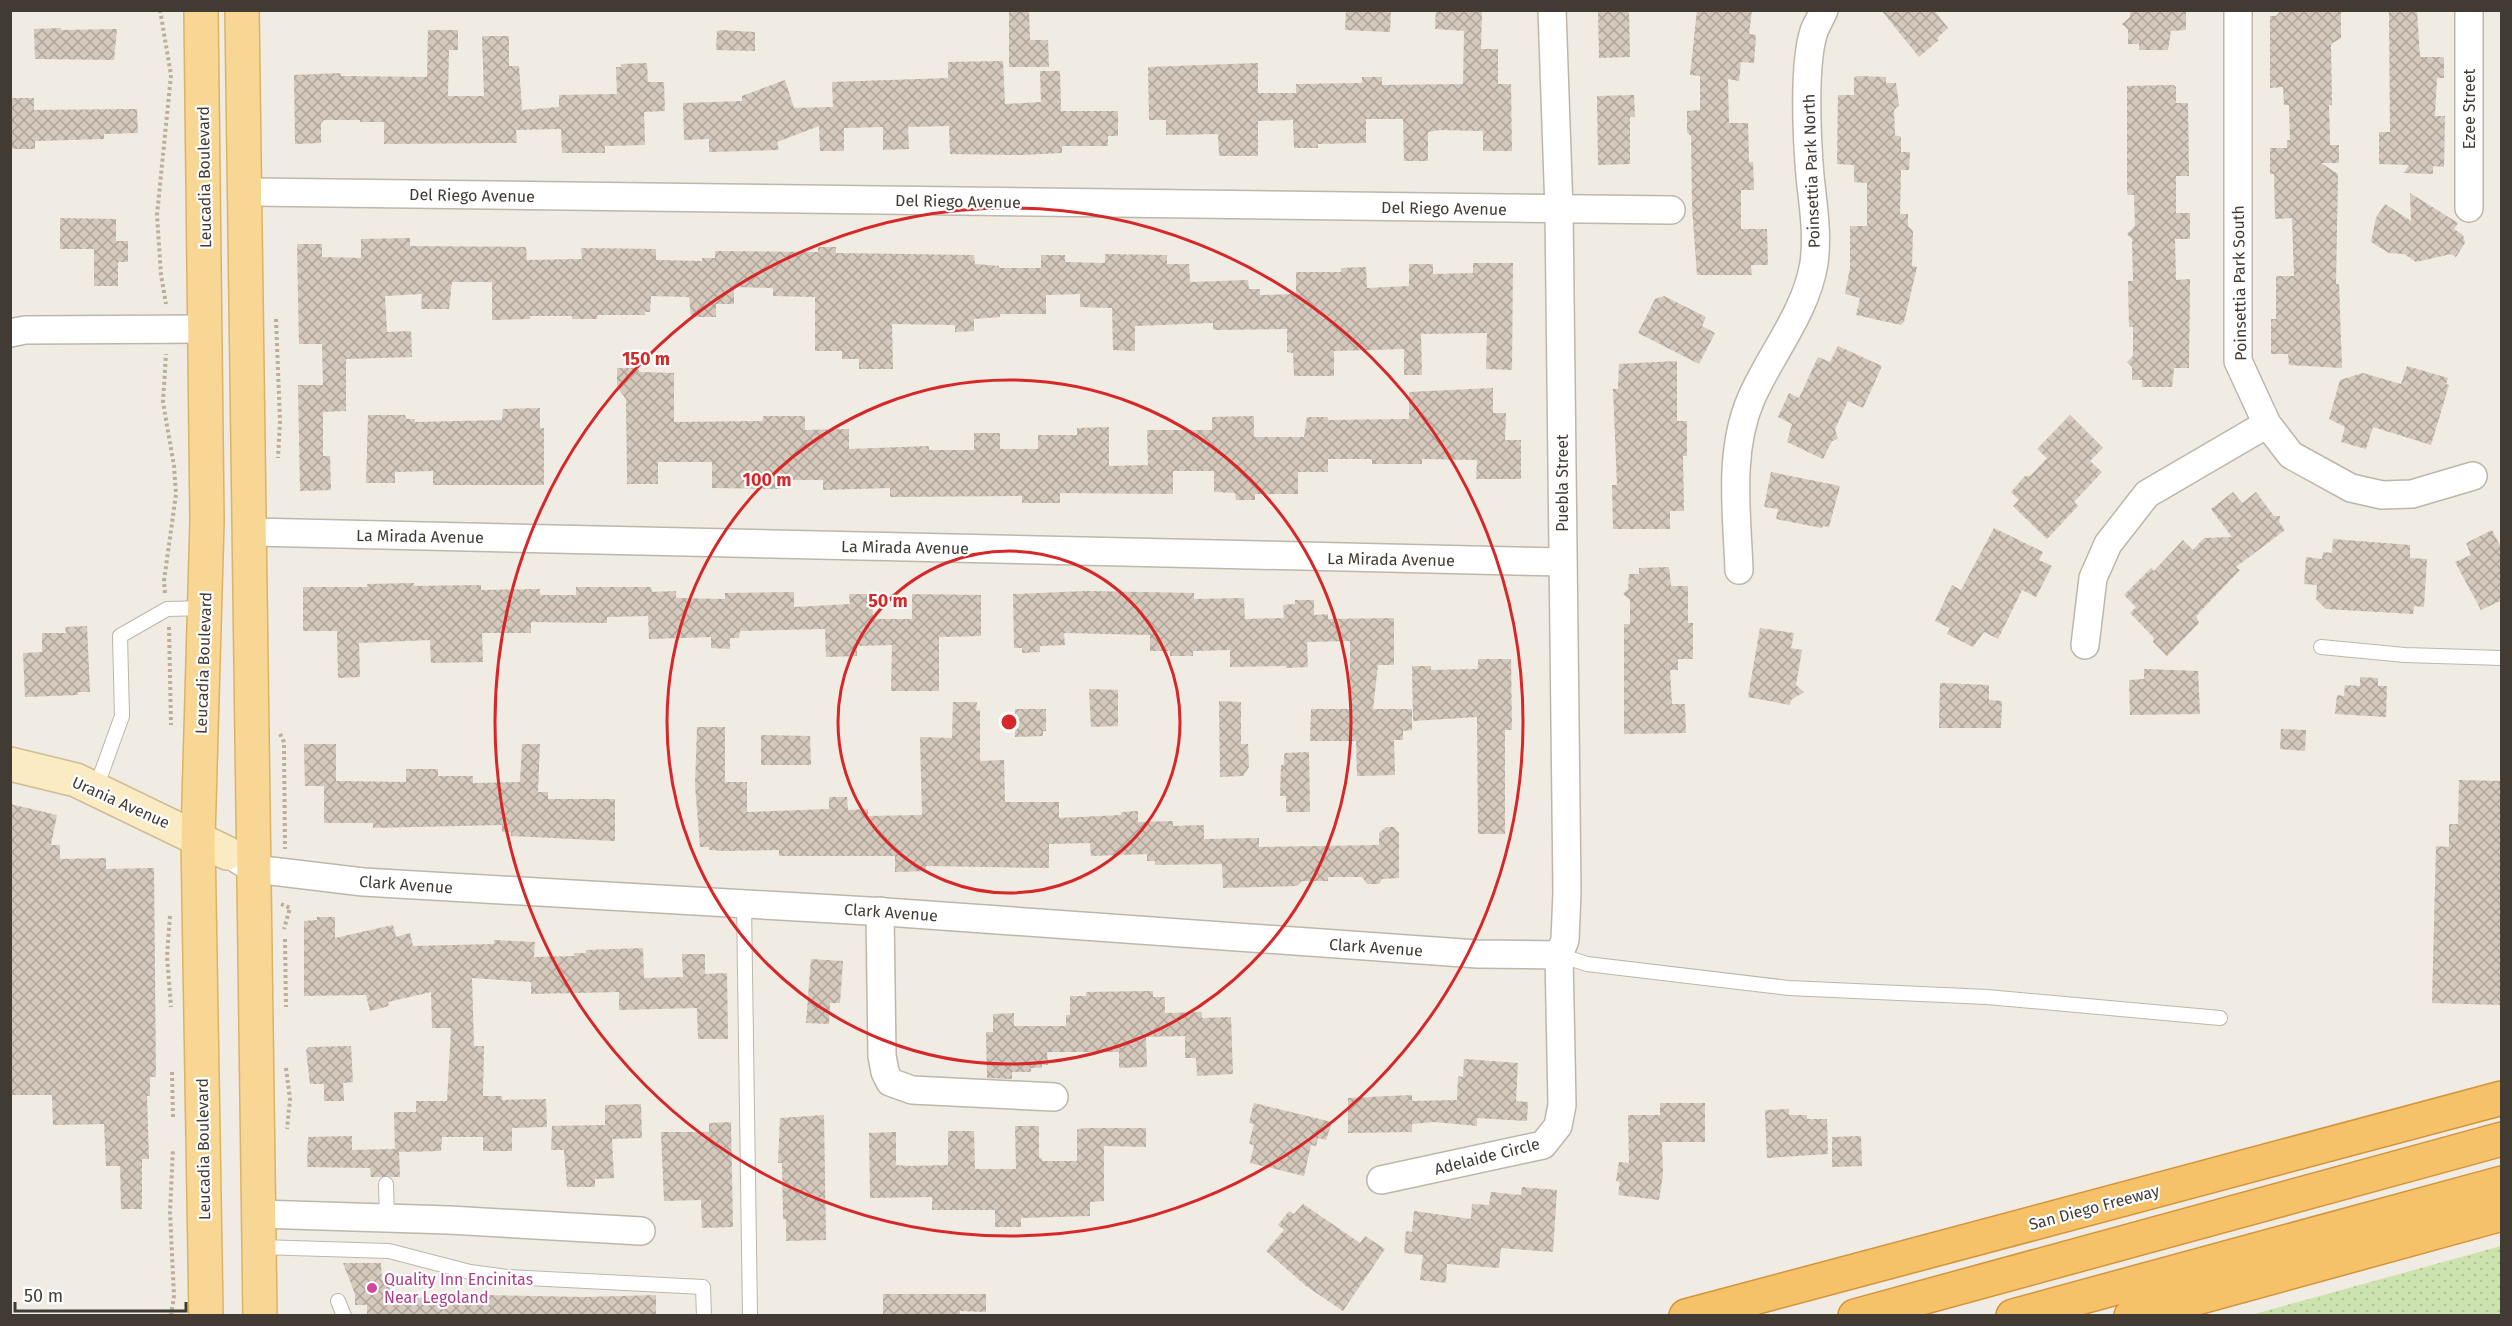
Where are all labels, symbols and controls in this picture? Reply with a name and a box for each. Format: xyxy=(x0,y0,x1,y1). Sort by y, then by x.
street label: Ezee Street xyxy=(2460,69,2479,149)
street label: Poinsettia Park North xyxy=(1799,93,1824,249)
street label: Leucadia Boulevard xyxy=(194,106,215,248)
street label: Del Riego Avenue xyxy=(409,185,535,206)
street label: Del Riego Avenue xyxy=(895,191,1021,212)
street label: Del Riego Avenue xyxy=(1381,198,1507,219)
street label: Poinsettia Park South xyxy=(2229,205,2250,361)
text: 150 m xyxy=(622,348,670,370)
street label: Puebla Street xyxy=(1553,434,1572,532)
text: 100 m xyxy=(743,469,791,491)
street label: La Mirada Avenue xyxy=(356,526,484,547)
street label: La Mirada Avenue xyxy=(841,537,969,558)
street label: La Mirada Avenue xyxy=(1327,549,1455,570)
text: 50 m xyxy=(868,590,908,612)
street label: Leucadia Boulevard xyxy=(192,592,215,734)
centre of rings xyxy=(999,712,1019,732)
street label: Urania Avenue xyxy=(69,772,173,832)
street label: Clark Avenue xyxy=(359,872,453,897)
street label: Clark Avenue xyxy=(844,900,938,925)
street label: Clark Avenue xyxy=(1329,935,1423,960)
street label: Leucadia Boulevard xyxy=(193,1078,214,1220)
street label: Adelaide Circle xyxy=(1432,1134,1542,1179)
street label: San Diego Freeway xyxy=(2027,1181,2162,1234)
place label: Quality Inn Encinitas Near Legoland xyxy=(384,1270,533,1307)
scale bar xyxy=(15,1275,186,1313)
marker: Quality Inn Encinitas Near Legoland xyxy=(365,1281,379,1295)
text: 50 m xyxy=(24,1285,63,1307)

